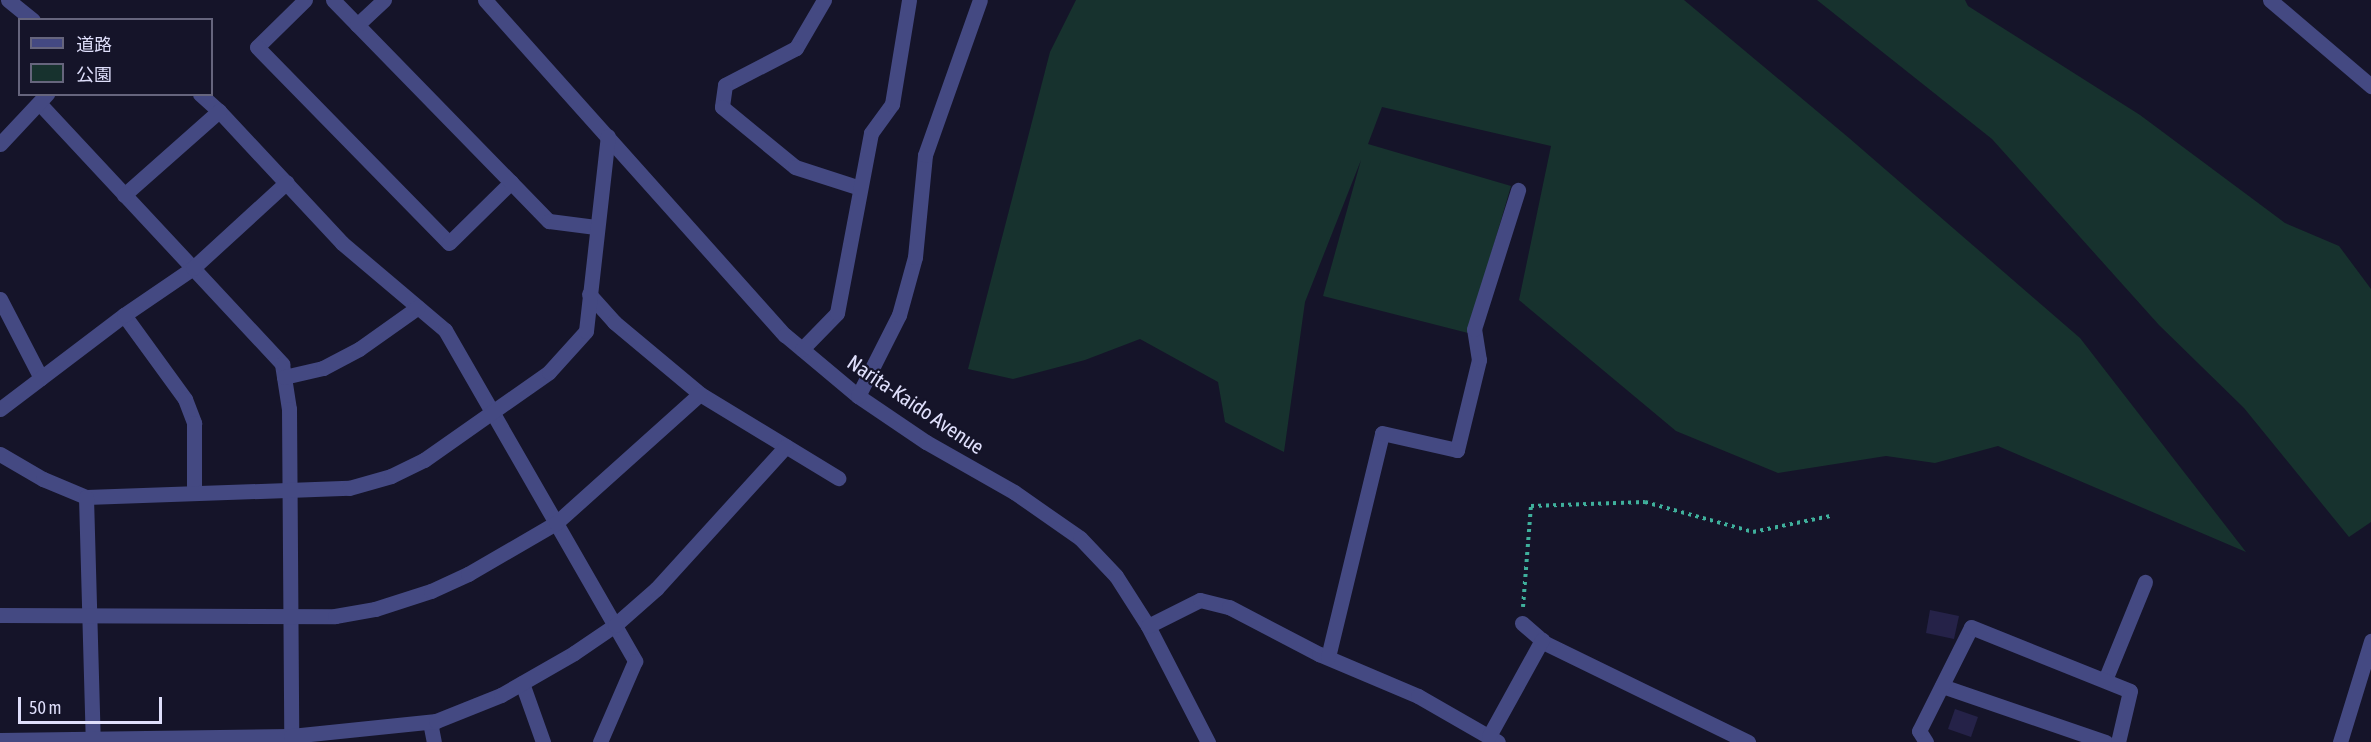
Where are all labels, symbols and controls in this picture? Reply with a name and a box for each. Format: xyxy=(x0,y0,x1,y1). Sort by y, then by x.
legend xyxy=(18,18,213,96)
text: 道路 xyxy=(76,34,112,55)
text: 公園 xyxy=(76,64,112,85)
street label: Narita-Kaido Avenue xyxy=(843,349,989,459)
scale bar xyxy=(21,685,165,723)
text: 50 m xyxy=(29,697,61,718)

